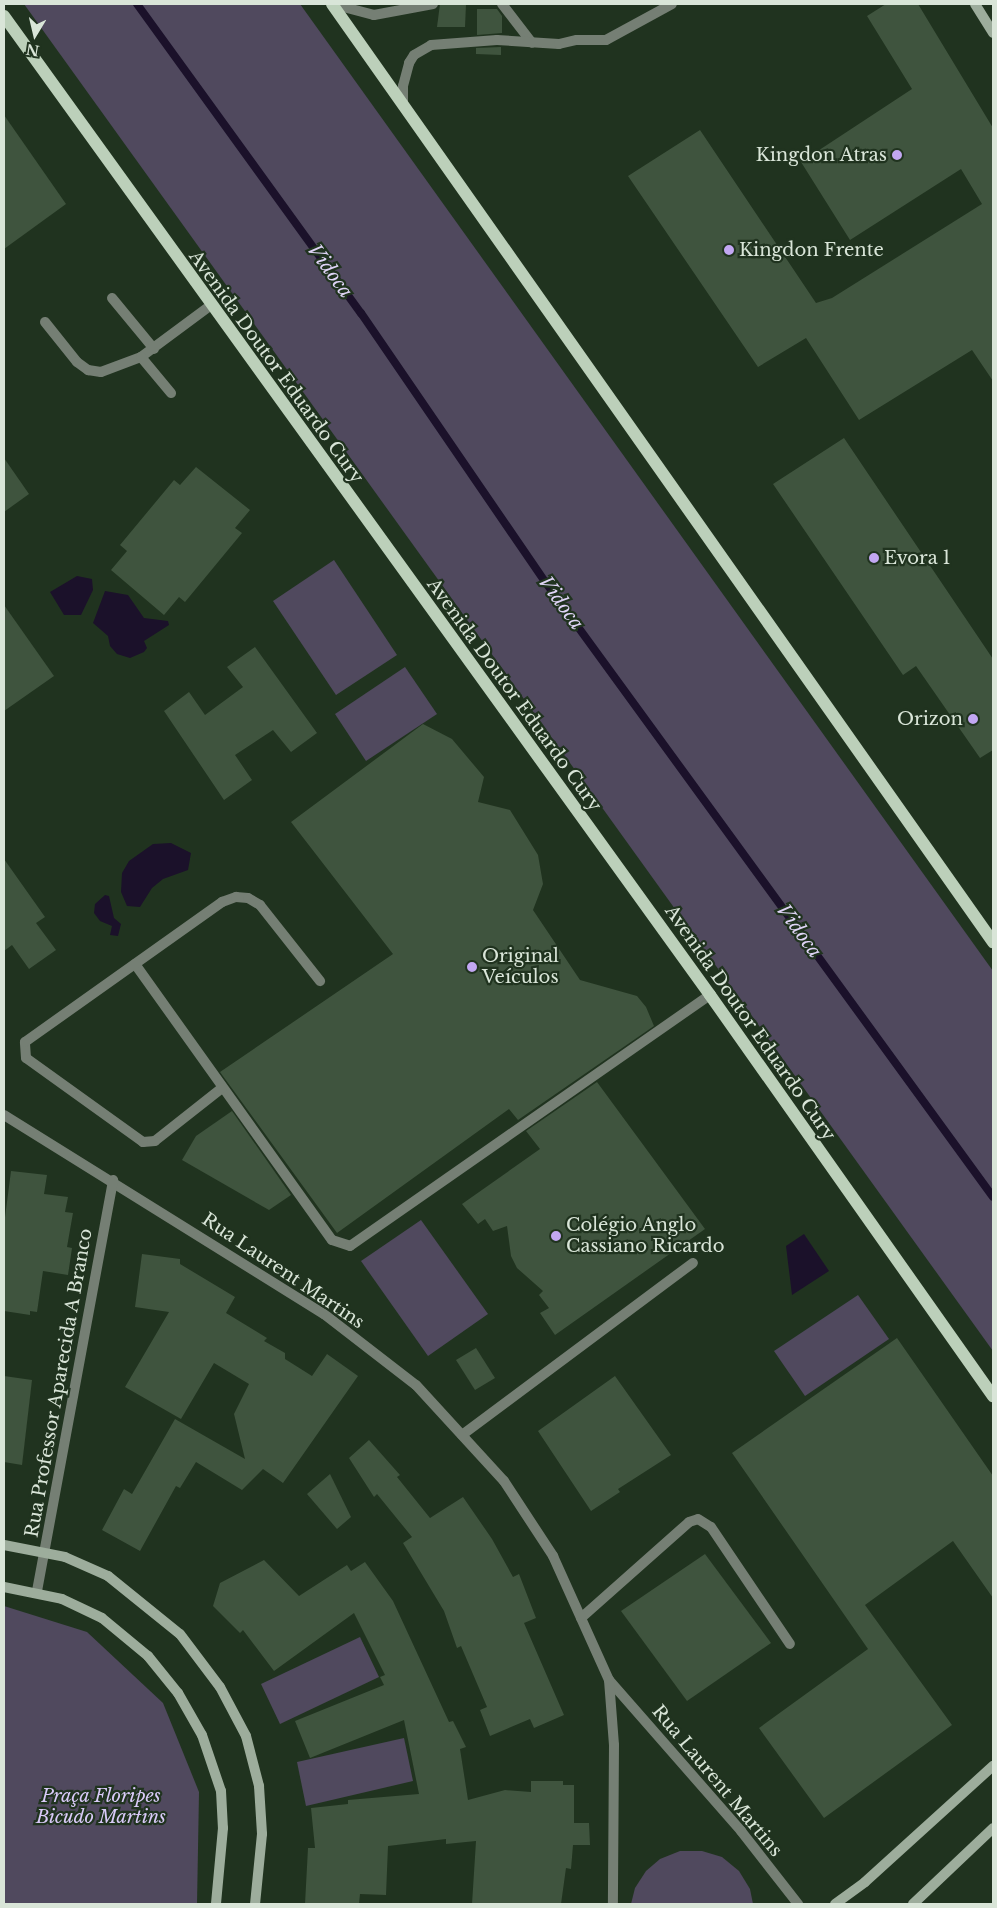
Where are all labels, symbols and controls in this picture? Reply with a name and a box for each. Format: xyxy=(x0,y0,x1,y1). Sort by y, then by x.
north arrow xyxy=(10,10,60,60)
text: N xyxy=(25,40,41,60)
place label: Kingdon Atras xyxy=(755,144,887,166)
marker: Kingdon Atras xyxy=(891,149,903,161)
place label: Kingdon Frente xyxy=(739,239,884,261)
water label: Vidoca xyxy=(303,240,357,302)
marker: Kingdon Frente xyxy=(723,244,735,256)
street label: Avenida Doutor Eduardo Cury xyxy=(184,246,368,488)
place label: Evora 1 xyxy=(884,547,951,569)
marker: Evora 1 xyxy=(868,552,880,564)
water label: Vidoca xyxy=(534,572,588,634)
street label: Avenida Doutor Eduardo Cury xyxy=(422,574,606,816)
place label: Orizon xyxy=(897,708,963,730)
marker: Orizon xyxy=(967,713,979,725)
water label: Vidoca xyxy=(772,900,826,962)
street label: Avenida Doutor Eduardo Cury xyxy=(660,901,840,1145)
place label: Original Veículos xyxy=(482,946,559,989)
marker: Original Veículos xyxy=(466,961,478,973)
street label: Rua Laurent Martins xyxy=(198,1209,368,1333)
place label: Colégio Anglo Cassiano Ricardo xyxy=(566,1215,724,1258)
street label: Rua Professor Aparecida A Branco xyxy=(21,1225,97,1541)
marker: Colégio Anglo Cassiano Ricardo xyxy=(550,1230,562,1242)
street label: Rua Laurent Martins xyxy=(647,1701,787,1861)
park label: Praça Floripes Bicudo Martins xyxy=(36,1786,166,1828)

